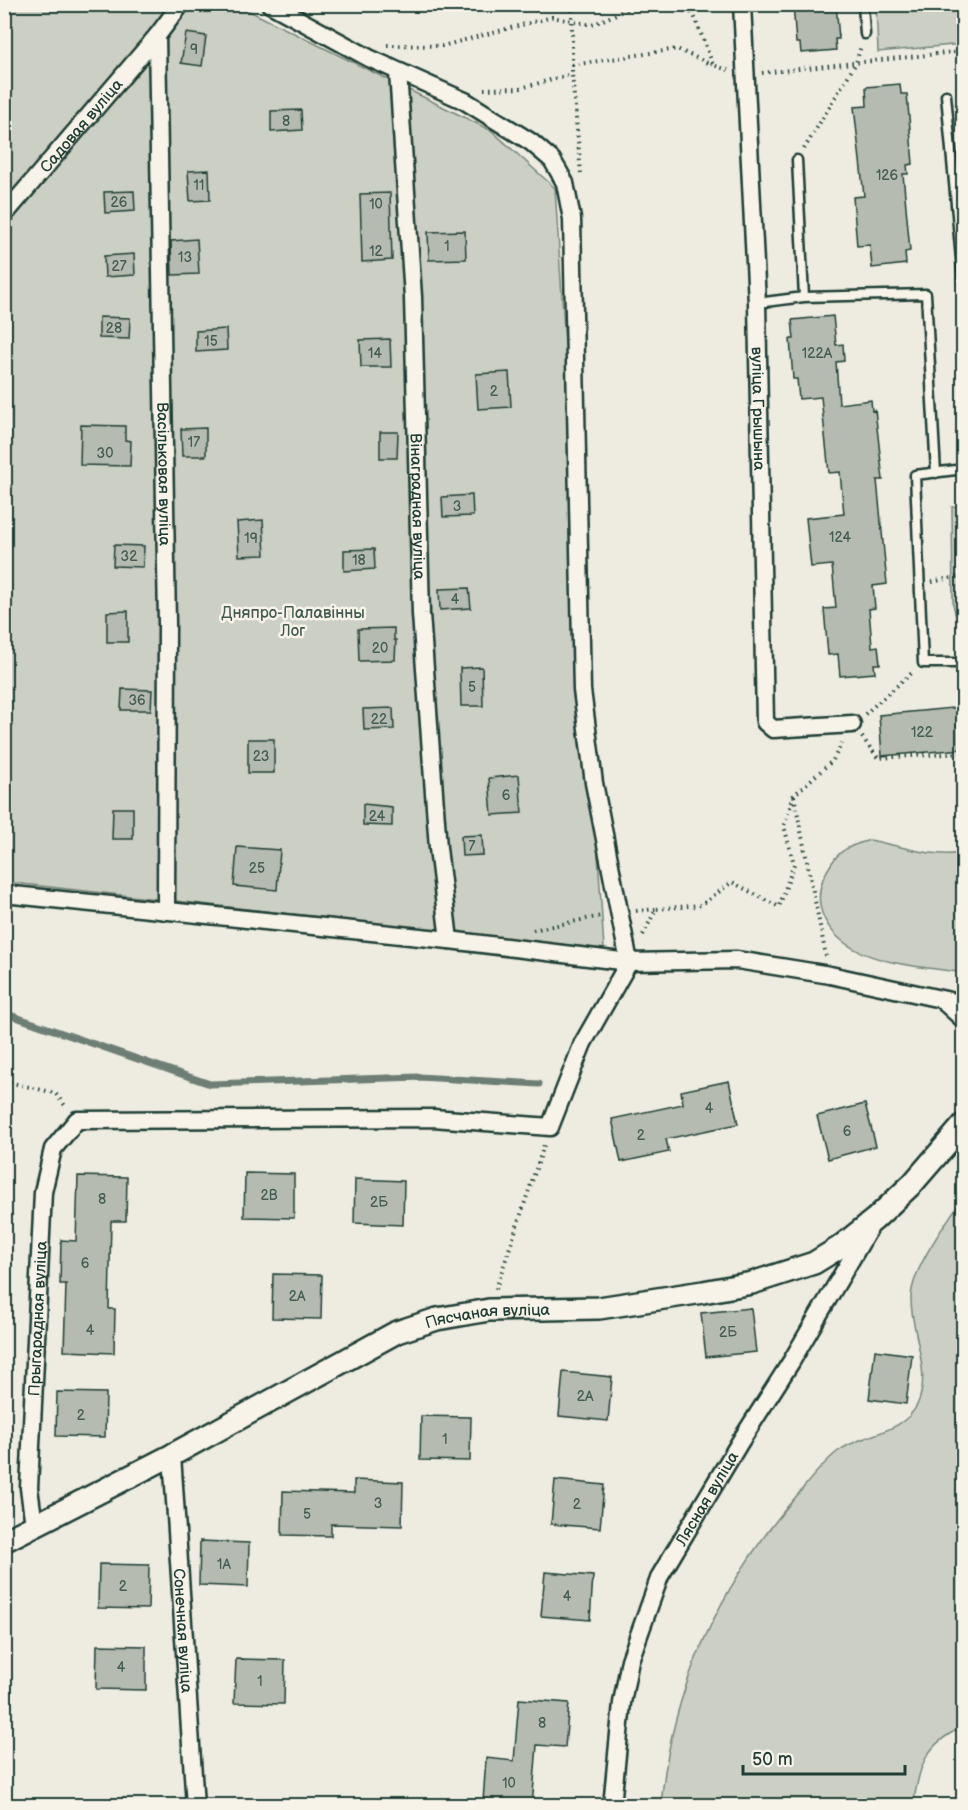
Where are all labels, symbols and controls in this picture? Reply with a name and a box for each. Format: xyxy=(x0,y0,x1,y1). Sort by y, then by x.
house number: 9 xyxy=(190,41,198,58)
street label: Садовая вуліца xyxy=(37,75,127,177)
house number: 8 xyxy=(282,113,290,130)
house number: 126 xyxy=(876,167,899,184)
house number: 11 xyxy=(194,177,204,194)
house number: 26 xyxy=(111,194,128,211)
house number: 10 xyxy=(369,196,383,213)
house number: 1 xyxy=(444,238,450,255)
house number: 12 xyxy=(369,243,384,260)
house number: 13 xyxy=(178,249,192,266)
house number: 27 xyxy=(111,258,127,275)
house number: 28 xyxy=(106,320,122,337)
house number: 15 xyxy=(204,333,218,350)
house number: 14 xyxy=(368,345,382,362)
house number: 122А xyxy=(802,345,833,362)
street label: вуліца Грышына xyxy=(747,347,768,471)
house number: 2 xyxy=(490,383,499,400)
street label: Васільковая вуліца xyxy=(152,402,174,547)
street label: Вінаградная вуліца xyxy=(405,433,428,581)
house number: 17 xyxy=(188,434,200,451)
house number: 30 xyxy=(97,445,113,462)
house number: 3 xyxy=(453,498,461,515)
house number: 124 xyxy=(829,529,851,546)
house number: 19 xyxy=(244,530,258,547)
house number: 32 xyxy=(121,548,138,565)
house number: 18 xyxy=(352,552,366,569)
house number: 4 xyxy=(451,591,460,608)
park label: Дняпро-Палавінны Лог xyxy=(221,604,365,641)
house number: 20 xyxy=(372,640,388,657)
house number: 5 xyxy=(468,679,476,696)
house number: 36 xyxy=(128,692,146,709)
house number: 22 xyxy=(371,711,388,728)
house number: 122 xyxy=(911,724,934,741)
house number: 23 xyxy=(253,748,269,765)
house number: 6 xyxy=(502,787,511,804)
house number: 24 xyxy=(369,808,386,825)
house number: 7 xyxy=(469,838,476,855)
house number: 25 xyxy=(249,860,265,877)
house number: 4 xyxy=(705,1100,714,1117)
house number: 6 xyxy=(843,1123,852,1140)
house number: 2 xyxy=(637,1127,646,1144)
house number: 2В xyxy=(260,1187,278,1204)
house number: 8 xyxy=(98,1191,106,1208)
house number: 2Б xyxy=(370,1194,388,1211)
street label: Прыгарадная вуліца xyxy=(25,1240,52,1397)
house number: 6 xyxy=(81,1255,90,1272)
house number: 2А xyxy=(289,1288,306,1305)
street label: Пясчаная вуліца xyxy=(423,1301,551,1333)
house number: 4 xyxy=(86,1322,95,1339)
house number: 2Б xyxy=(719,1324,737,1341)
house number: 2А xyxy=(577,1388,594,1405)
house number: 2 xyxy=(77,1407,86,1424)
house number: 1 xyxy=(442,1431,448,1448)
street label: Лясная вуліца xyxy=(672,1448,743,1550)
house number: 3 xyxy=(374,1495,382,1512)
house number: 2 xyxy=(573,1496,582,1513)
house number: 5 xyxy=(303,1506,311,1523)
house number: 1А xyxy=(217,1556,231,1573)
street label: Сонечная вуліца xyxy=(168,1568,196,1694)
house number: 2 xyxy=(119,1578,128,1595)
house number: 4 xyxy=(563,1588,572,1605)
house number: 4 xyxy=(117,1659,126,1676)
house number: 1 xyxy=(257,1673,263,1690)
house number: 8 xyxy=(538,1715,546,1732)
scale bar xyxy=(743,1738,905,1776)
text: 50 m xyxy=(752,1749,793,1770)
house number: 10 xyxy=(502,1775,516,1792)

